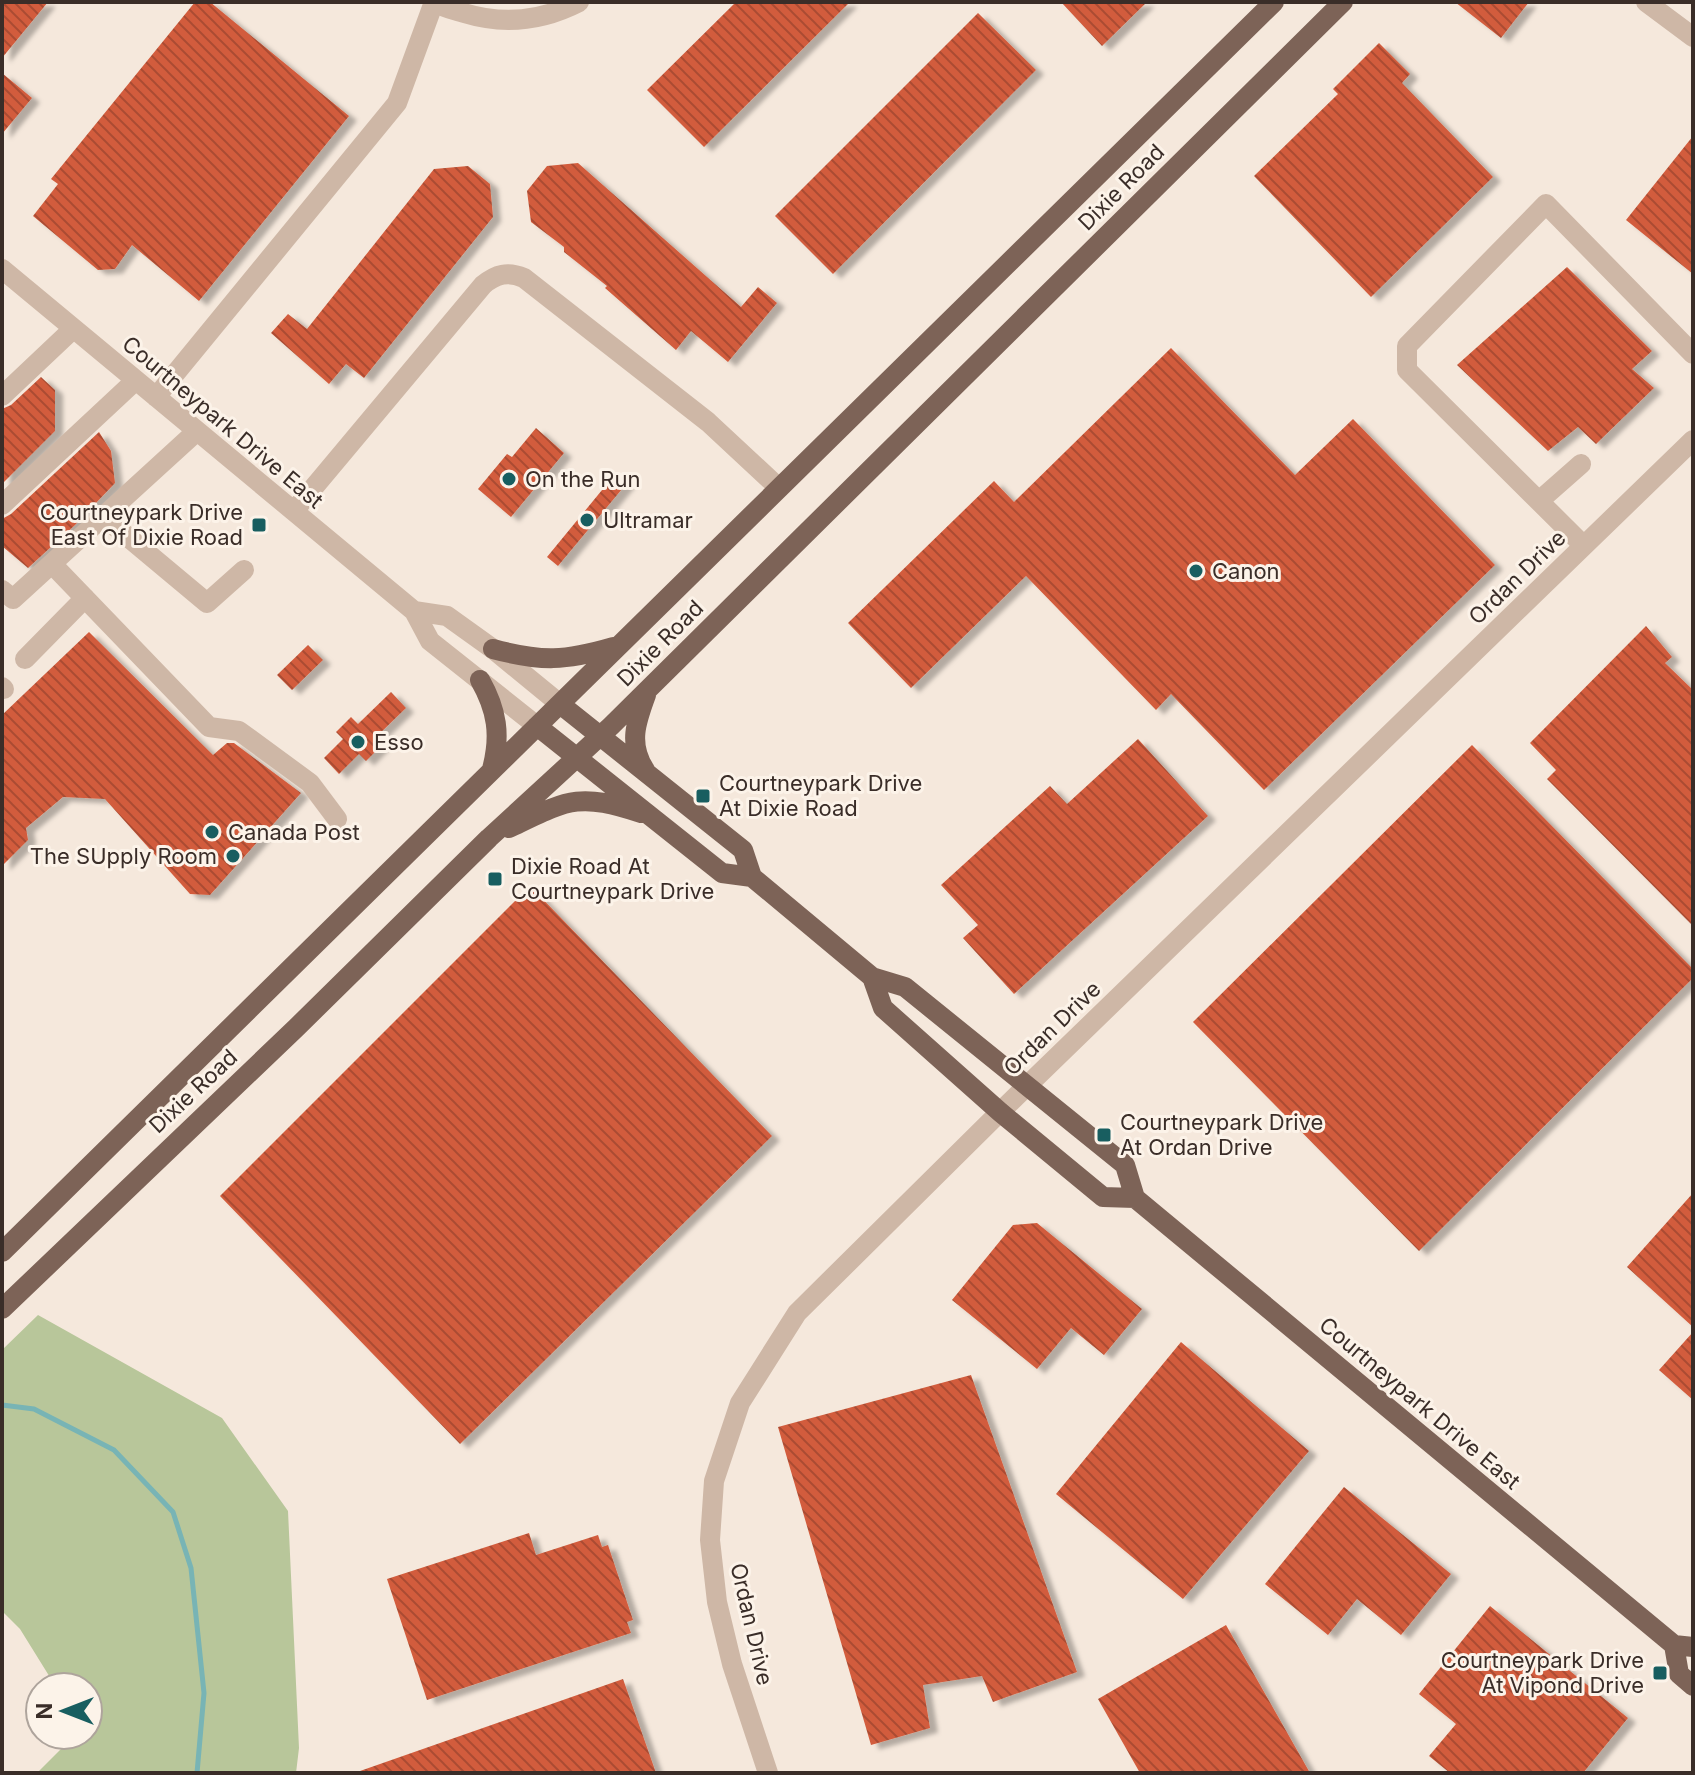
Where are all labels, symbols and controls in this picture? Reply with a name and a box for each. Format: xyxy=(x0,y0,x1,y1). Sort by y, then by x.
street label: Dixie Road xyxy=(1073,139,1169,235)
street label: Courtneypark Drive East xyxy=(117,330,329,514)
place label: On the Run xyxy=(525,466,640,492)
marker: On the Run xyxy=(500,470,518,488)
place label: Courtneypark Drive East Of Dixie Road xyxy=(40,499,243,550)
place label: Ultramar xyxy=(603,507,693,533)
marker: Ultramar xyxy=(578,511,596,529)
marker: Courtneypark Drive East Of Dixie Road xyxy=(250,516,268,534)
street label: Ordan Drive xyxy=(1463,524,1571,630)
place label: Canon xyxy=(1212,558,1280,584)
marker: Canon xyxy=(1187,562,1205,580)
street label: Dixie Road xyxy=(612,595,708,691)
place label: Esso xyxy=(374,729,424,755)
marker: Esso xyxy=(349,733,367,751)
place label: Courtneypark Drive At Dixie Road xyxy=(719,770,922,821)
marker: Courtneypark Drive At Dixie Road xyxy=(694,787,712,805)
place label: Canada Post xyxy=(228,819,360,845)
marker: Canada Post xyxy=(203,823,221,841)
place label: The SUpply Room xyxy=(30,843,217,869)
marker: The SUpply Room xyxy=(224,847,242,865)
place label: Dixie Road At Courtneypark Drive xyxy=(511,853,714,904)
marker: Dixie Road At Courtneypark Drive xyxy=(486,870,504,888)
street label: Ordan Drive xyxy=(998,975,1106,1081)
street label: Dixie Road xyxy=(144,1044,242,1138)
place label: Courtneypark Drive At Ordan Drive xyxy=(1120,1109,1323,1160)
marker: Courtneypark Drive At Ordan Drive xyxy=(1095,1126,1113,1144)
street label: Courtneypark Drive East xyxy=(1314,1311,1526,1495)
street label: Ordan Drive xyxy=(725,1560,779,1688)
place label: Courtneypark Drive At Vipond Drive xyxy=(1441,1647,1644,1698)
marker: Courtneypark Drive At Vipond Drive xyxy=(1651,1664,1669,1682)
north arrow xyxy=(24,1671,104,1751)
text: N xyxy=(31,1703,57,1719)

